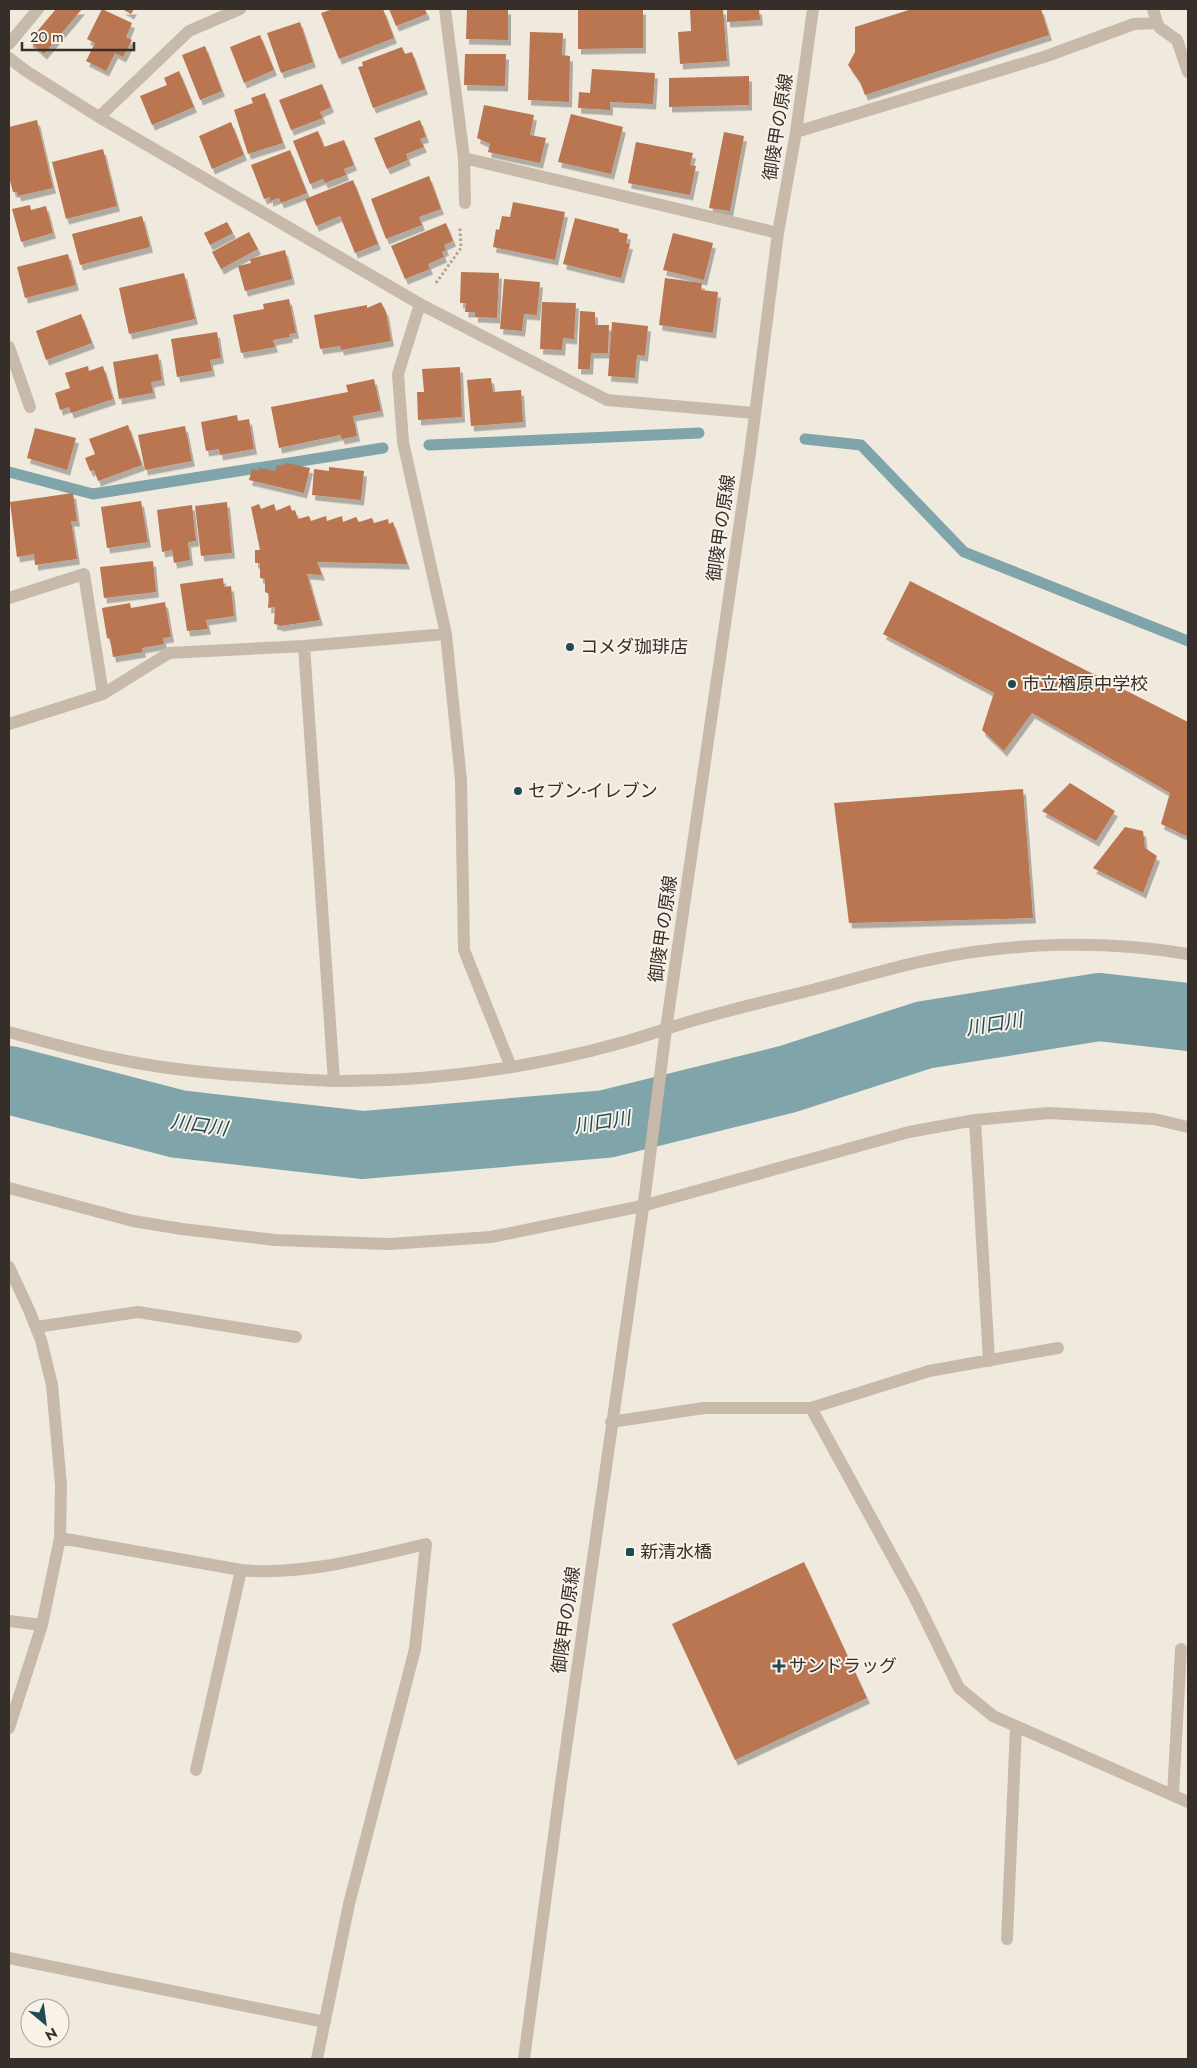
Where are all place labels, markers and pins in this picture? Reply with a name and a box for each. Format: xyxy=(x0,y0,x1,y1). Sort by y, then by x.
place label: コメダ珈琲店 xyxy=(580,634,688,660)
marker: コメダ珈琲店 xyxy=(564,641,576,653)
place label: 市立楢原中学校 xyxy=(1022,671,1148,697)
marker: 市立楢原中学校 xyxy=(1006,678,1018,690)
place label: セブン-イレブン xyxy=(528,778,658,804)
marker: セブン-イレブン xyxy=(512,785,524,797)
place label: 新清水橋 xyxy=(640,1539,712,1565)
marker: 新清水橋 xyxy=(624,1546,636,1558)
place label: サンドラッグ xyxy=(789,1653,897,1679)
marker: サンドラッグ xyxy=(773,1660,785,1672)

